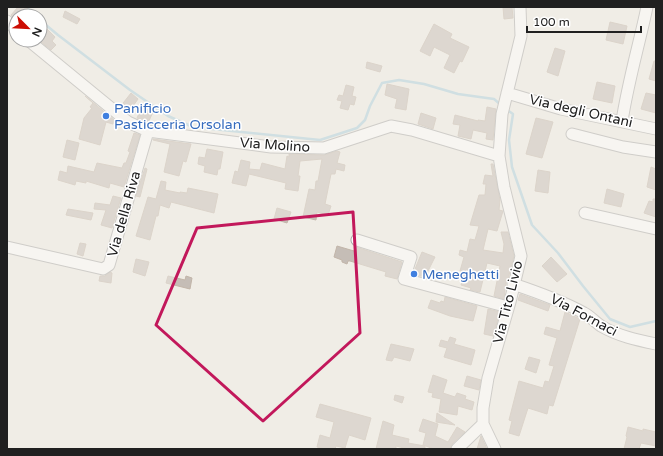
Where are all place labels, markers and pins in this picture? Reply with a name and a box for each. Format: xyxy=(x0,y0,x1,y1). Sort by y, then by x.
place label: Panificio Pasticceria Orsolan xyxy=(114,100,241,133)
marker: Panificio Pasticceria Orsolan xyxy=(101,111,111,121)
place label: Meneghetti xyxy=(422,266,499,283)
marker: Meneghetti xyxy=(409,269,419,279)

